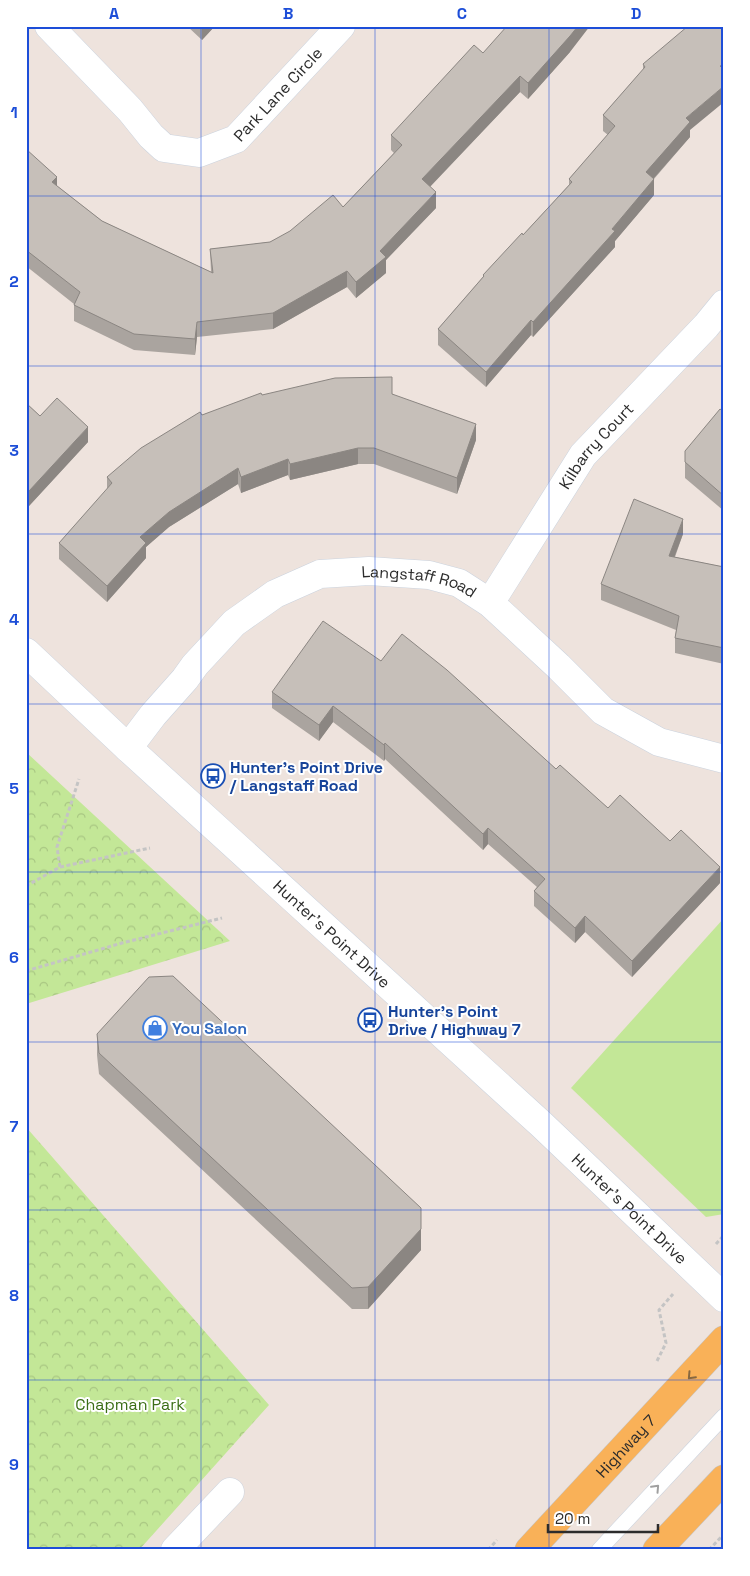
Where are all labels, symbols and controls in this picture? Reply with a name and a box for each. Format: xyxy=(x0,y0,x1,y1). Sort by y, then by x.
text: A xyxy=(109,3,119,24)
text: B xyxy=(283,3,293,24)
text: C xyxy=(457,3,467,24)
text: D xyxy=(631,3,641,24)
street label: Park Lane Circle xyxy=(229,42,327,146)
text: 1 xyxy=(10,102,18,123)
text: 2 xyxy=(9,271,19,292)
street label: Kilbarry Court xyxy=(554,398,638,493)
text: 3 xyxy=(9,440,19,461)
street label: Langstaff Road xyxy=(361,560,481,602)
text: 4 xyxy=(9,609,19,630)
place label: Hunter's Point Drive / Langstaff Road xyxy=(229,757,383,796)
bus stop icon: Hunter's Point Drive / Langstaff Road xyxy=(200,763,226,789)
text: 5 xyxy=(9,778,19,799)
street label: Hunter's Point Drive xyxy=(269,875,395,993)
text: 6 xyxy=(9,947,19,968)
place label: Hunter's Point Drive / Highway 7 xyxy=(388,1001,521,1040)
bus stop icon: Hunter's Point Drive / Highway 7 xyxy=(357,1007,383,1033)
shop icon: You Salon xyxy=(142,1015,168,1041)
place label: You Salon xyxy=(172,1018,247,1039)
text: 7 xyxy=(10,1116,19,1137)
street label: Hunter's Point Drive xyxy=(568,1148,692,1268)
text: 8 xyxy=(9,1285,19,1306)
one-way arrow xyxy=(687,1371,696,1380)
park label: Chapman Park xyxy=(75,1394,185,1415)
street label: Highway 7 xyxy=(591,1410,660,1482)
text: 9 xyxy=(9,1454,19,1475)
one-way arrow xyxy=(650,1485,659,1494)
scale bar xyxy=(548,1501,658,1533)
text: 20 m xyxy=(555,1509,590,1528)

